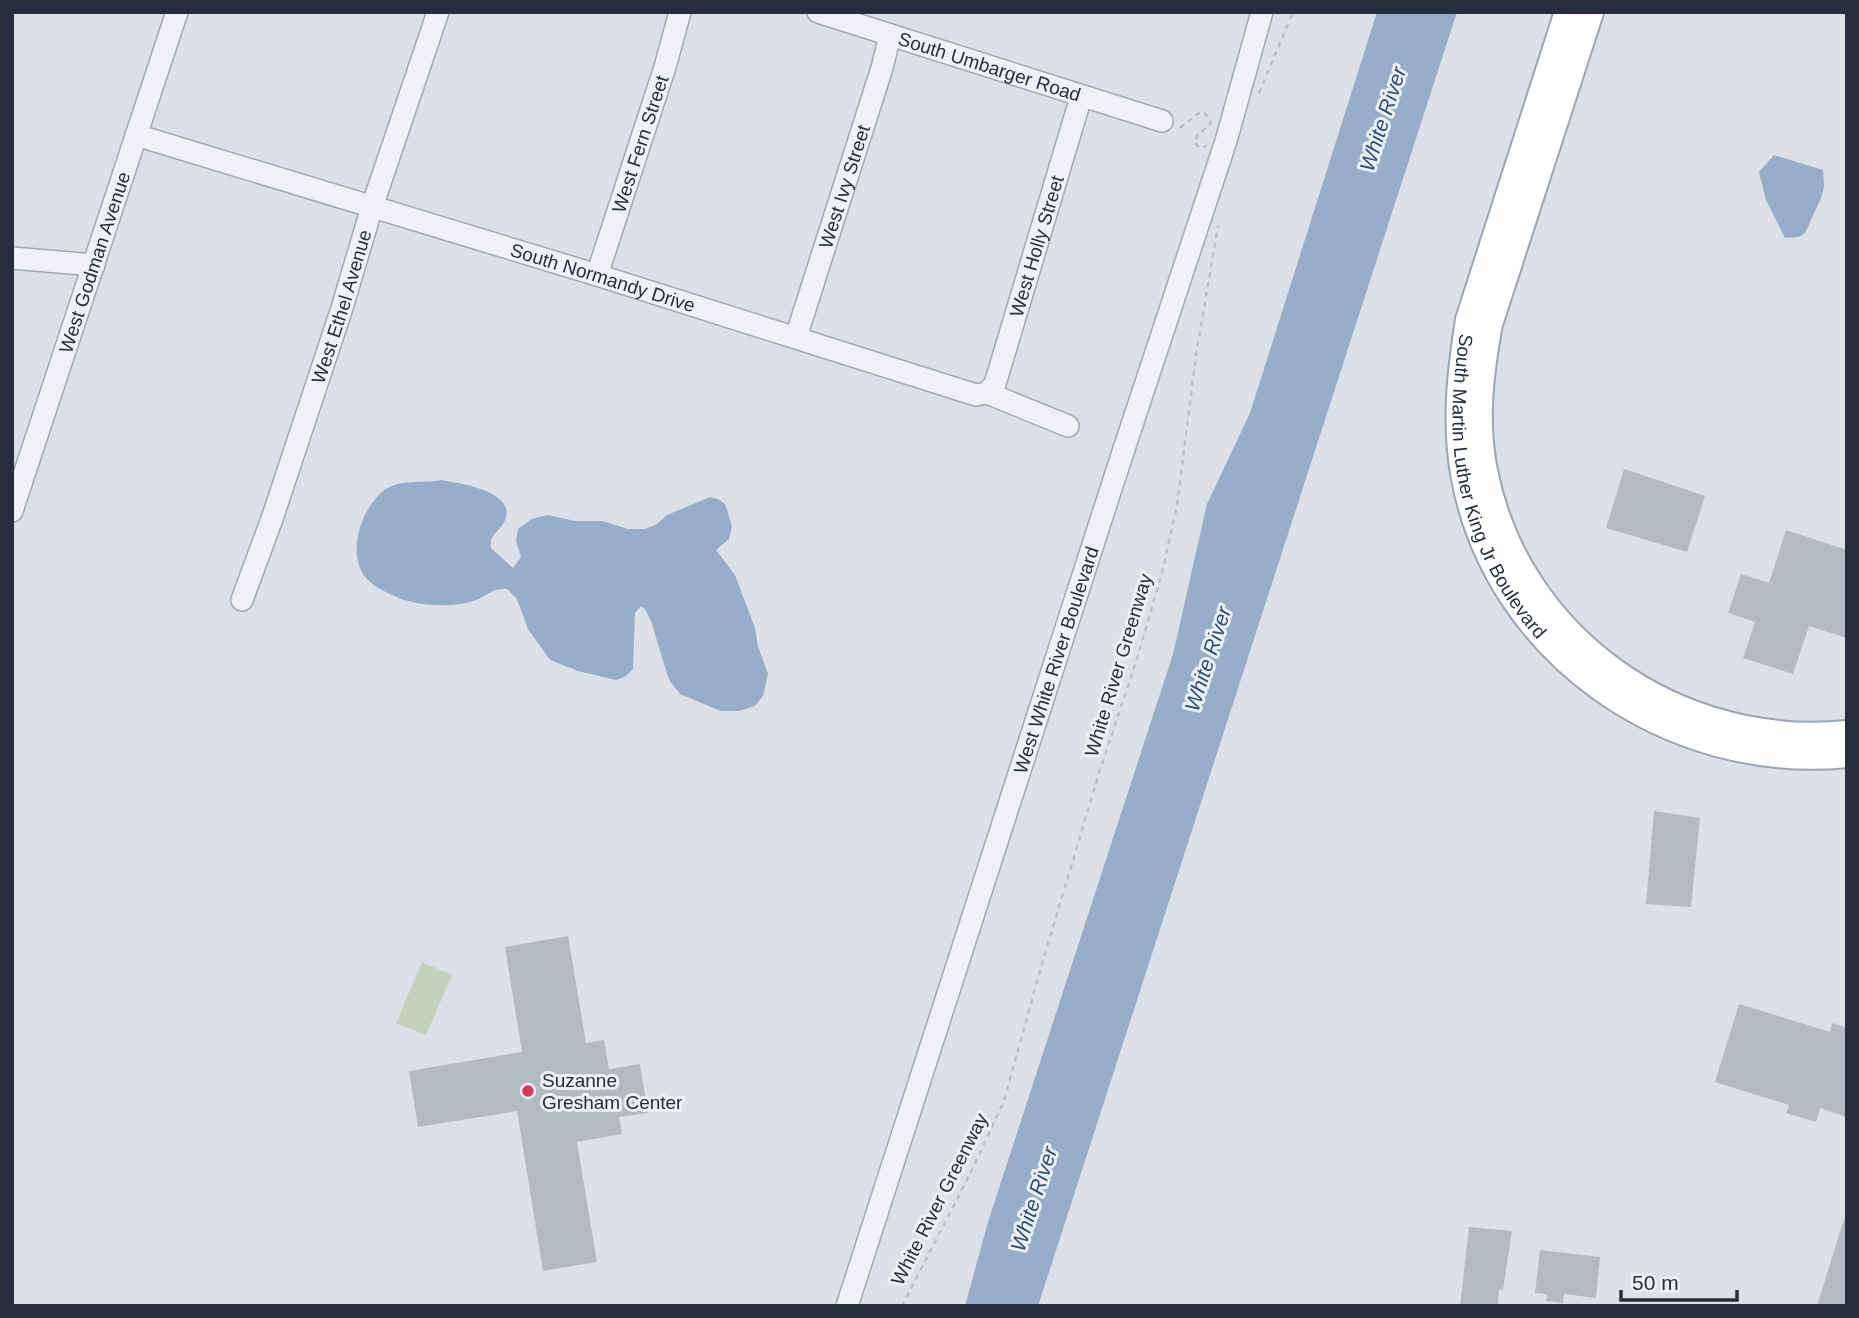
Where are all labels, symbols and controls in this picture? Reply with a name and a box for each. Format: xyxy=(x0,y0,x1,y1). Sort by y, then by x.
street label: South Umbarger Road xyxy=(896,28,1083,106)
water label: White River xyxy=(1355,63,1411,174)
street label: West Fern Street xyxy=(608,72,673,215)
street label: West Ivy Street xyxy=(815,122,874,251)
street label: West Godman Avenue xyxy=(55,169,134,356)
street label: West Holly Street xyxy=(1006,172,1068,319)
street label: West Ethel Avenue xyxy=(308,227,376,386)
street label: South Normandy Drive xyxy=(508,239,698,316)
street label: South Martin Luther King Jr Boulevard xyxy=(1448,333,1550,643)
street label: West White River Boulevard xyxy=(1010,544,1103,776)
street label: White River Greenway xyxy=(1081,571,1156,759)
water label: White River xyxy=(1180,603,1236,714)
place label: Suzanne Gresham Center xyxy=(542,1070,683,1113)
marker: Suzanne Gresham Center xyxy=(520,1083,536,1099)
street label: White River Greenway xyxy=(887,1109,992,1289)
water label: White River xyxy=(1006,1143,1062,1254)
scale bar xyxy=(1621,1258,1736,1302)
text: 50 m xyxy=(1632,1271,1679,1294)

